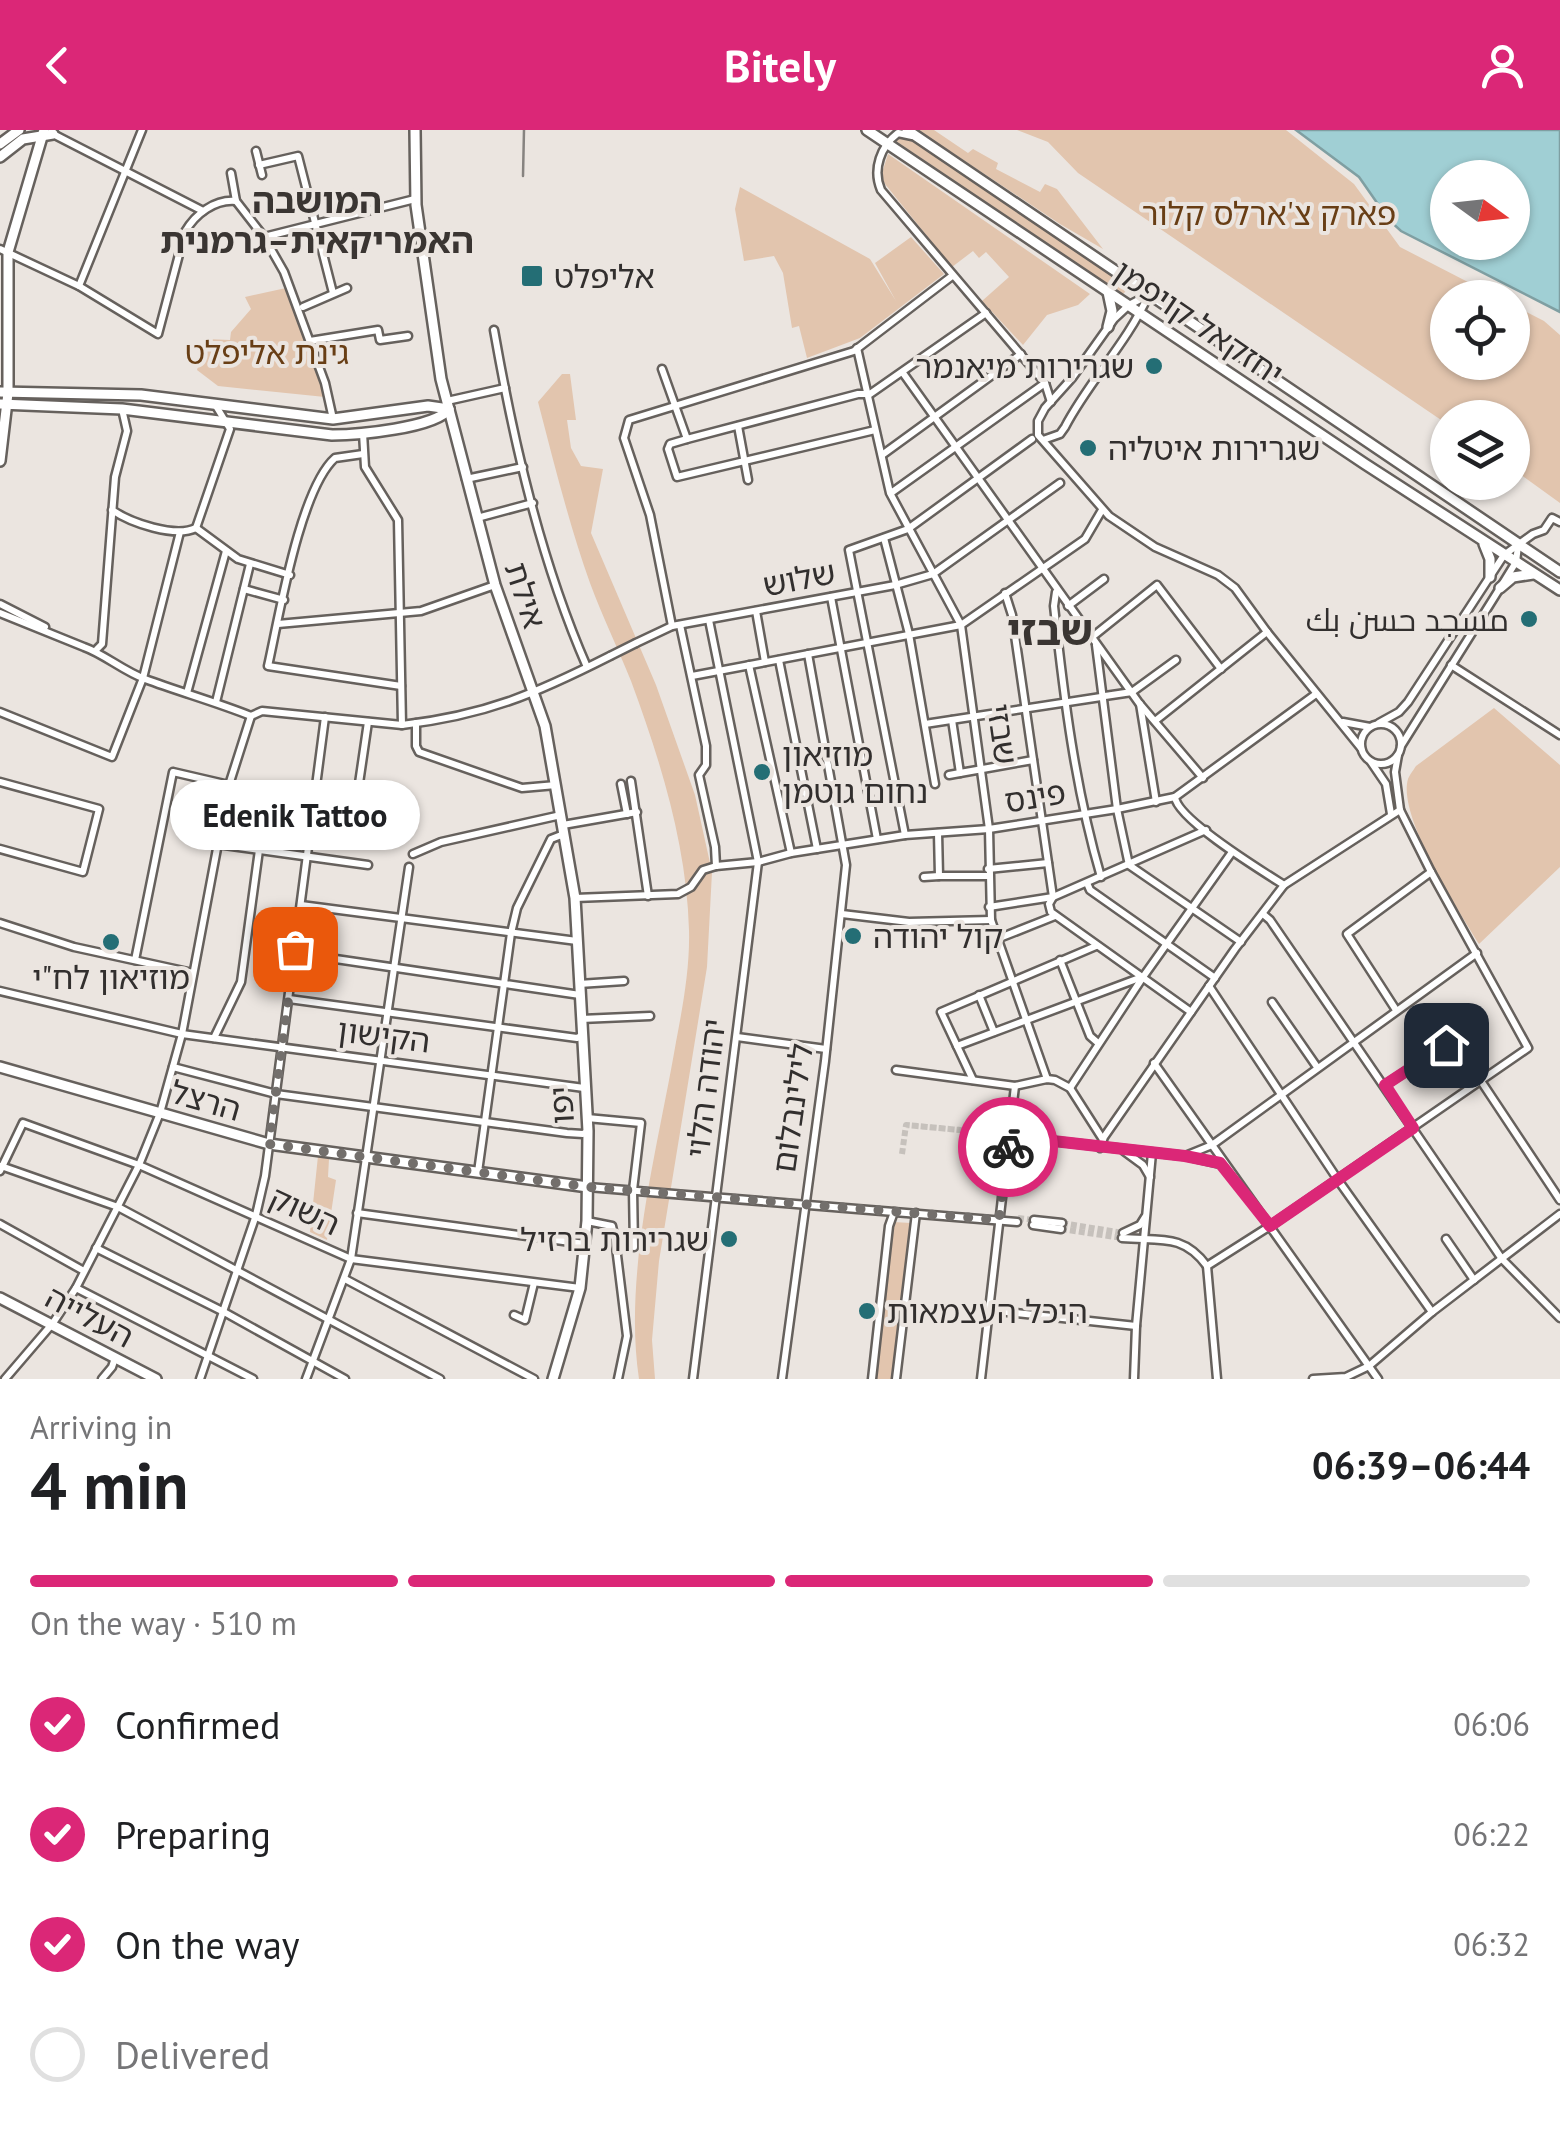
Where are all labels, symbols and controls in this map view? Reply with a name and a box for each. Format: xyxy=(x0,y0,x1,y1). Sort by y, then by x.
text: Bitely xyxy=(724,36,836,94)
icon: back xyxy=(30,38,85,93)
icon: person xyxy=(1475,38,1530,93)
north arrow xyxy=(1430,160,1530,260)
map controls xyxy=(1430,160,1530,500)
district label: המושבה האמריקאית–גרמנית xyxy=(160,177,474,263)
park label: פארק צ'ארלס קלור xyxy=(1142,192,1396,234)
street label: יחזקאל קויפמן xyxy=(1106,250,1292,394)
place label: אליפלט xyxy=(554,255,655,297)
marker: אליפלט xyxy=(519,263,545,289)
button: locate xyxy=(1430,280,1530,380)
park label: גינת אליפלט xyxy=(185,331,349,373)
place label: שגרירות מיאנמר xyxy=(916,345,1134,387)
marker: שגרירות מיאנמר xyxy=(1143,355,1165,377)
button: layers xyxy=(1430,400,1530,500)
place label: שגרירות איטליה xyxy=(1108,427,1320,469)
marker: שגרירות איטליה xyxy=(1077,437,1099,459)
street label: שלוש xyxy=(759,550,839,606)
street label: אילת xyxy=(496,556,556,634)
place label: مسجد حسن بك xyxy=(1306,598,1509,640)
district label: שבזי xyxy=(1007,602,1093,657)
marker: مسجد حسن بك xyxy=(1518,608,1540,630)
street label: שבזי xyxy=(978,701,1028,767)
place label: מוזיאון נחום גוטמן xyxy=(782,733,928,812)
marker: מוזיאון נחום גוטמן xyxy=(751,761,773,783)
street label: פינס xyxy=(1001,770,1069,822)
callout: Edenik Tattoo xyxy=(170,779,420,849)
text: Edenik Tattoo xyxy=(203,794,387,836)
pin xyxy=(253,907,338,992)
place label: קול יהודה xyxy=(873,915,1003,957)
icon: bag xyxy=(268,922,323,977)
marker: קול יהודה xyxy=(842,925,864,947)
marker: מוזיאון לח"י xyxy=(100,931,122,953)
place label: מוזיאון לח"י xyxy=(32,956,190,998)
pin xyxy=(1404,1003,1489,1088)
street label: הקישון xyxy=(335,1008,433,1062)
street label: יהודה הלוי xyxy=(676,1016,734,1160)
icon: home xyxy=(1419,1018,1474,1073)
street label: לילינבלום xyxy=(762,1040,822,1176)
street label: הרצל xyxy=(166,1070,246,1130)
street label: יפו xyxy=(539,1085,583,1125)
courier xyxy=(958,1097,1058,1197)
icon: bike xyxy=(981,1120,1036,1175)
street label: השוק xyxy=(263,1176,347,1244)
place label: שגרירות ברזיל xyxy=(520,1218,709,1260)
marker: שגרירות ברזיל xyxy=(718,1228,740,1250)
street label: העלייה xyxy=(39,1275,141,1357)
place label: היכל העצמאות xyxy=(887,1290,1088,1332)
marker: היכל העצמאות xyxy=(856,1300,878,1322)
text: Arriving in xyxy=(30,1406,172,1448)
text: 06:39–06:44 xyxy=(1312,1440,1530,1489)
text: 4 min xyxy=(30,1443,189,1527)
text: On the way · 510 m xyxy=(30,1602,297,1644)
icon: check xyxy=(30,1697,85,1752)
text: Confirmed xyxy=(115,1700,281,1749)
text: 06:06 xyxy=(1453,1703,1530,1745)
icon: check xyxy=(30,1807,85,1862)
text: Preparing xyxy=(115,1810,271,1859)
text: 06:22 xyxy=(1453,1813,1530,1855)
icon: check xyxy=(30,1917,85,1972)
text: On the way xyxy=(115,1920,300,1969)
text: 06:32 xyxy=(1453,1923,1530,1965)
text: Delivered xyxy=(115,2030,270,2079)

